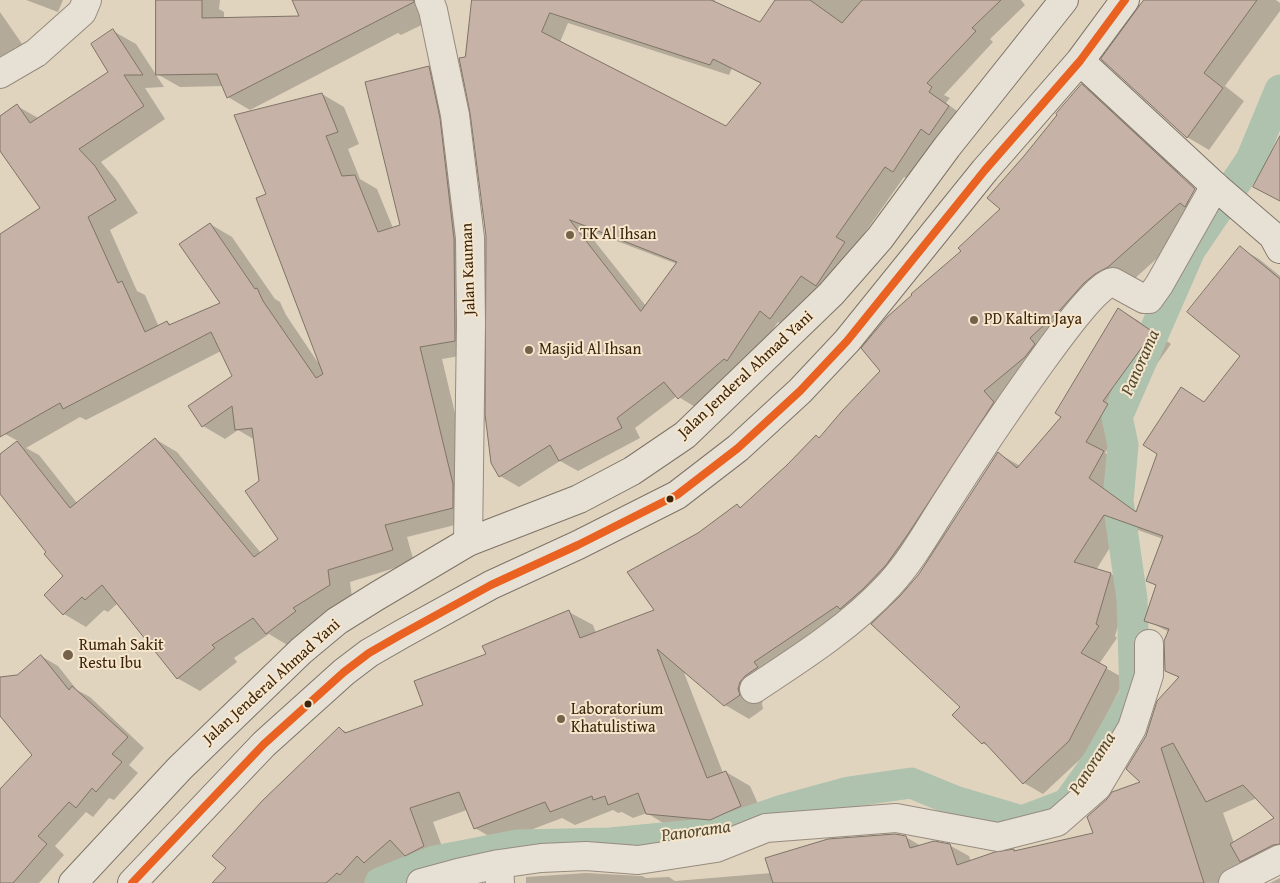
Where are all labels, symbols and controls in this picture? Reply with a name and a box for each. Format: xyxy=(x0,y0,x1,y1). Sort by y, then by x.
street label: Jalan Kauman xyxy=(458,222,480,316)
place label: TK Al Ihsan xyxy=(580,225,656,245)
marker: TK Al Ihsan xyxy=(564,229,576,241)
street label: Jalan Jenderal Ahmad Yani xyxy=(674,307,818,443)
place label: PD Kaltim Jaya xyxy=(984,310,1082,330)
marker: PD Kaltim Jaya xyxy=(968,314,980,326)
water label: Panorama xyxy=(1117,327,1165,399)
place label: Masjid Al Ihsan xyxy=(539,340,641,360)
marker: Masjid Al Ihsan xyxy=(523,344,535,356)
unlabelled marker xyxy=(665,494,675,504)
street label: Jalan Jenderal Ahmad Yani xyxy=(199,615,345,749)
place label: Rumah Sakit Restu Ibu xyxy=(79,636,164,674)
marker: Rumah Sakit Restu Ibu xyxy=(61,648,75,662)
unlabelled marker xyxy=(303,699,313,709)
place label: Laboratorium Khatulistiwa xyxy=(571,700,663,738)
marker: Laboratorium Khatulistiwa xyxy=(555,713,567,725)
water label: Panorama xyxy=(1065,729,1121,799)
water label: Panorama xyxy=(660,816,732,848)

